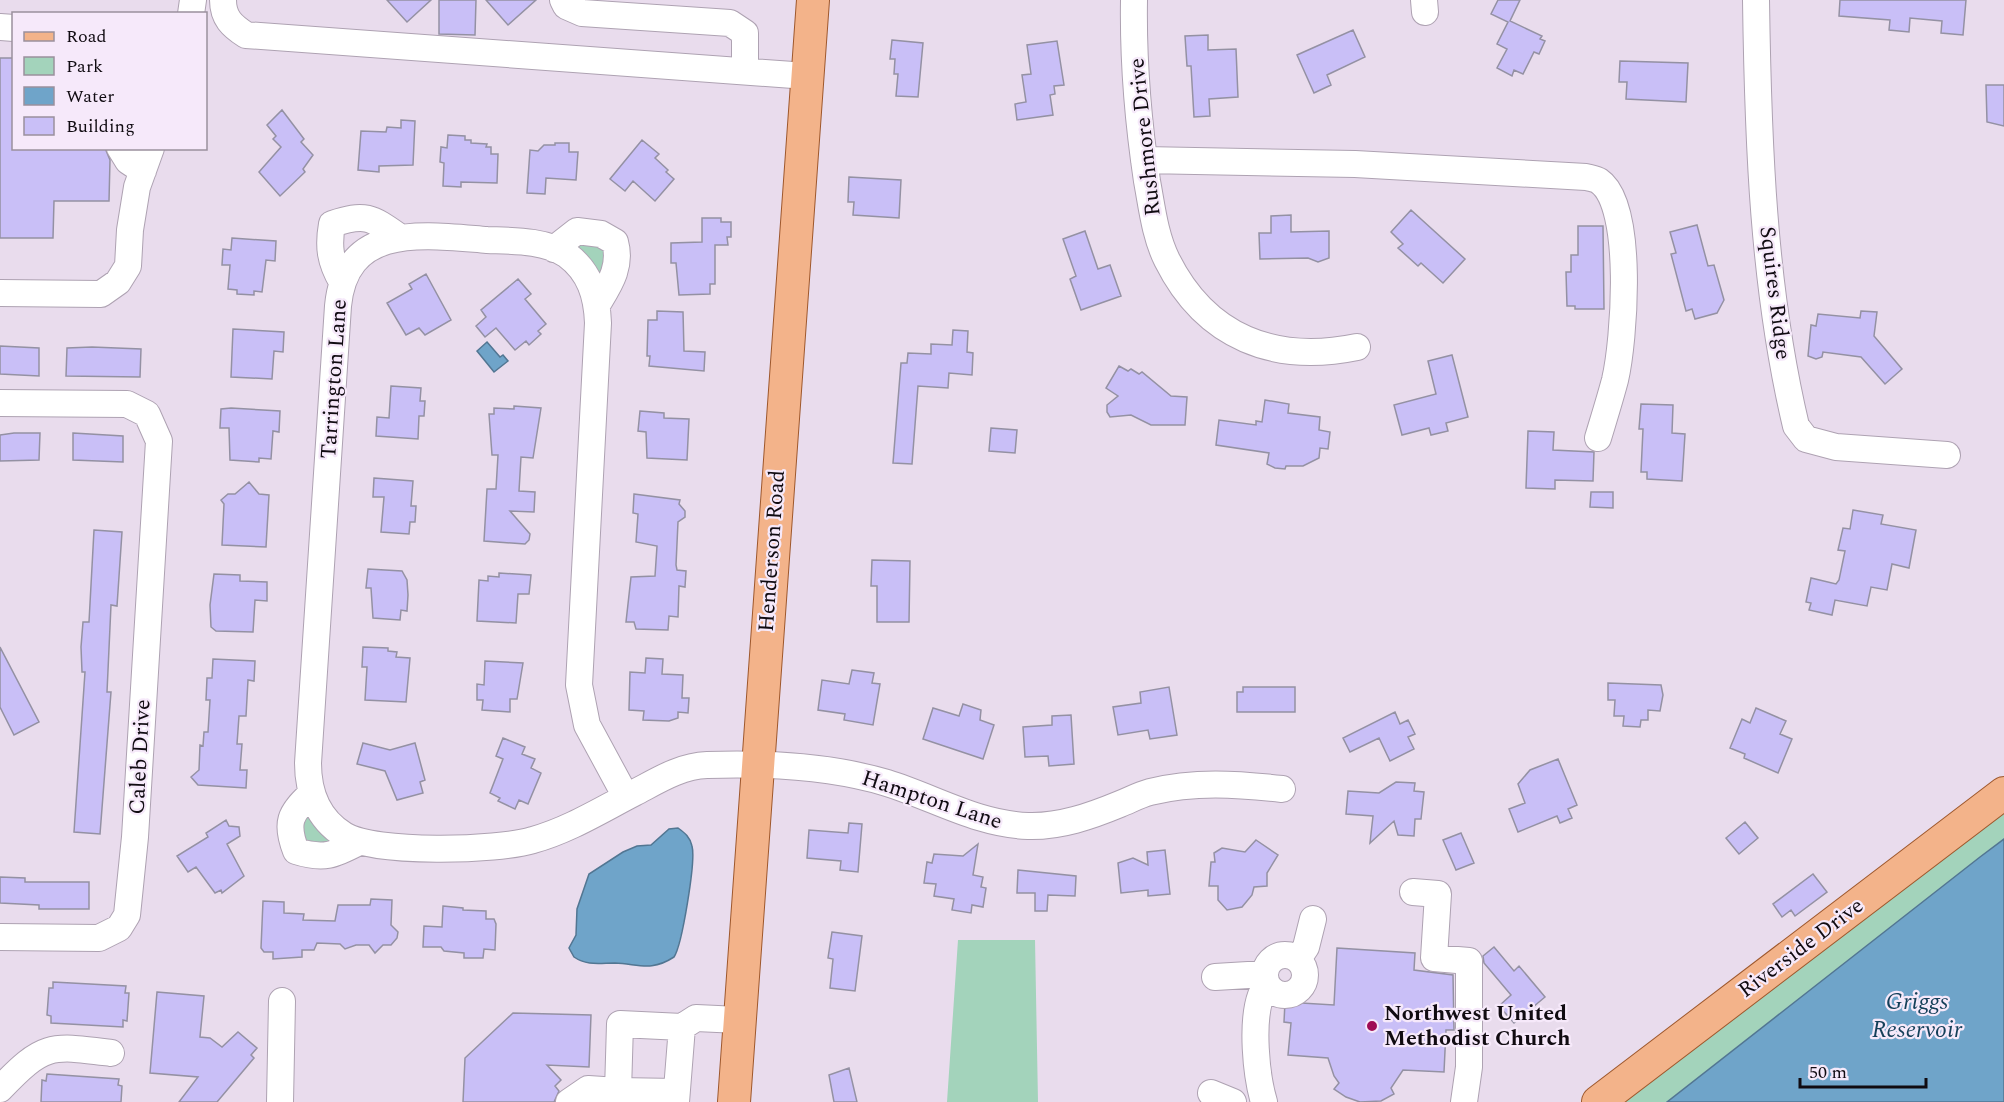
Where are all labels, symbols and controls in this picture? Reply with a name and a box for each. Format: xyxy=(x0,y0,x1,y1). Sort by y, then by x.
legend xyxy=(12,12,207,150)
text: Road xyxy=(66,23,107,50)
text: Park xyxy=(66,53,103,80)
street label: Rushmore Drive xyxy=(1120,56,1170,218)
text: Water xyxy=(66,83,114,110)
text: Building xyxy=(66,113,135,140)
street label: Squires Ridge xyxy=(1750,224,1800,362)
street label: Tarrington Lane xyxy=(312,298,356,460)
street label: Henderson Road xyxy=(750,469,794,633)
street label: Caleb Drive xyxy=(121,698,159,816)
street label: Hampton Lane xyxy=(857,762,1007,838)
street label: Riverside Drive xyxy=(1731,890,1871,1006)
water label: Griggs Reservoir xyxy=(1872,984,1963,1048)
place label: Northwest United Methodist Church xyxy=(1384,997,1571,1055)
marker: Northwest United Methodist Church xyxy=(1365,1019,1379,1033)
scale bar xyxy=(1800,1051,1926,1089)
text: 50 m xyxy=(1809,1059,1847,1086)

